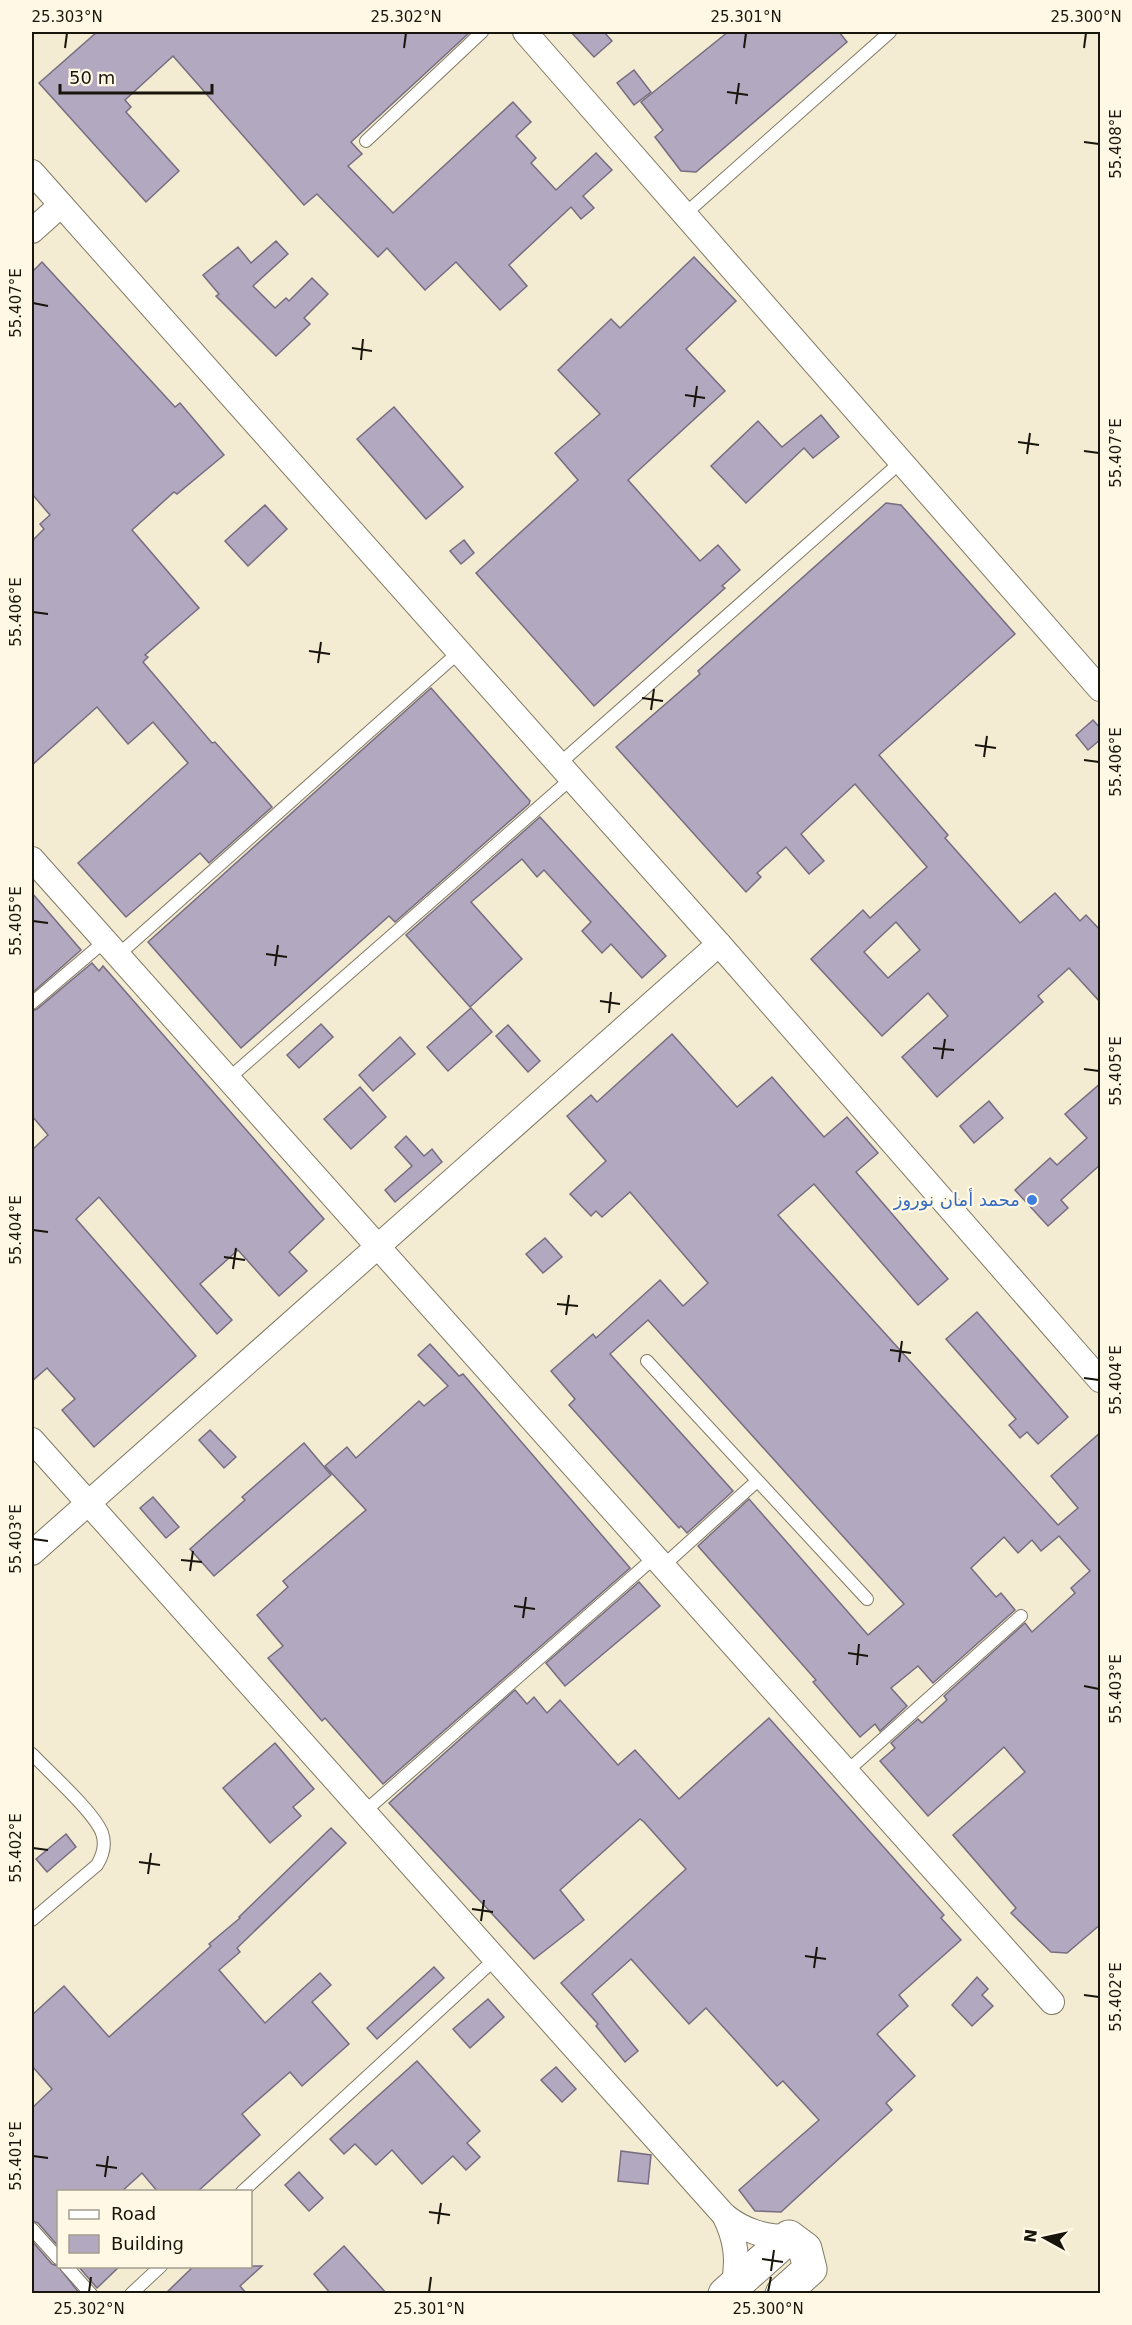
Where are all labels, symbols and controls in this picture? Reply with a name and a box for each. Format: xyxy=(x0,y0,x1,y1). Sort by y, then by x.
text: 25.303°N xyxy=(31,8,103,26)
text: 25.302°N xyxy=(370,8,442,26)
text: 25.301°N xyxy=(710,8,782,26)
text: 25.300°N xyxy=(1050,8,1122,26)
scale bar xyxy=(60,57,212,95)
text: 50 m xyxy=(69,67,115,88)
text: 55.408°E xyxy=(1107,109,1125,179)
text: 55.407°E xyxy=(7,268,25,338)
text: 55.407°E xyxy=(1107,418,1125,488)
text: 55.406°E xyxy=(7,577,25,647)
text: 55.406°E xyxy=(1107,727,1125,797)
text: 55.405°E xyxy=(7,886,25,956)
text: 55.405°E xyxy=(1107,1036,1125,1106)
place label: محمد أمان نوروز xyxy=(893,1188,1020,1211)
marker: محمد أمان نوروز xyxy=(1025,1193,1039,1207)
text: 55.404°E xyxy=(7,1195,25,1265)
text: 55.404°E xyxy=(1107,1345,1125,1415)
text: 55.403°E xyxy=(7,1504,25,1574)
text: 55.403°E xyxy=(1107,1654,1125,1724)
text: 55.402°E xyxy=(7,1813,25,1883)
text: 55.402°E xyxy=(1107,1962,1125,2032)
text: 55.401°E xyxy=(7,2121,25,2191)
legend xyxy=(57,2190,252,2268)
text: Road xyxy=(111,2203,156,2224)
north arrow xyxy=(1015,2208,1075,2268)
text: N xyxy=(1020,2228,1041,2244)
text: Building xyxy=(111,2233,184,2254)
text: 25.302°N xyxy=(53,2300,125,2318)
text: 25.301°N xyxy=(393,2300,465,2318)
text: 25.300°N xyxy=(732,2300,804,2318)

